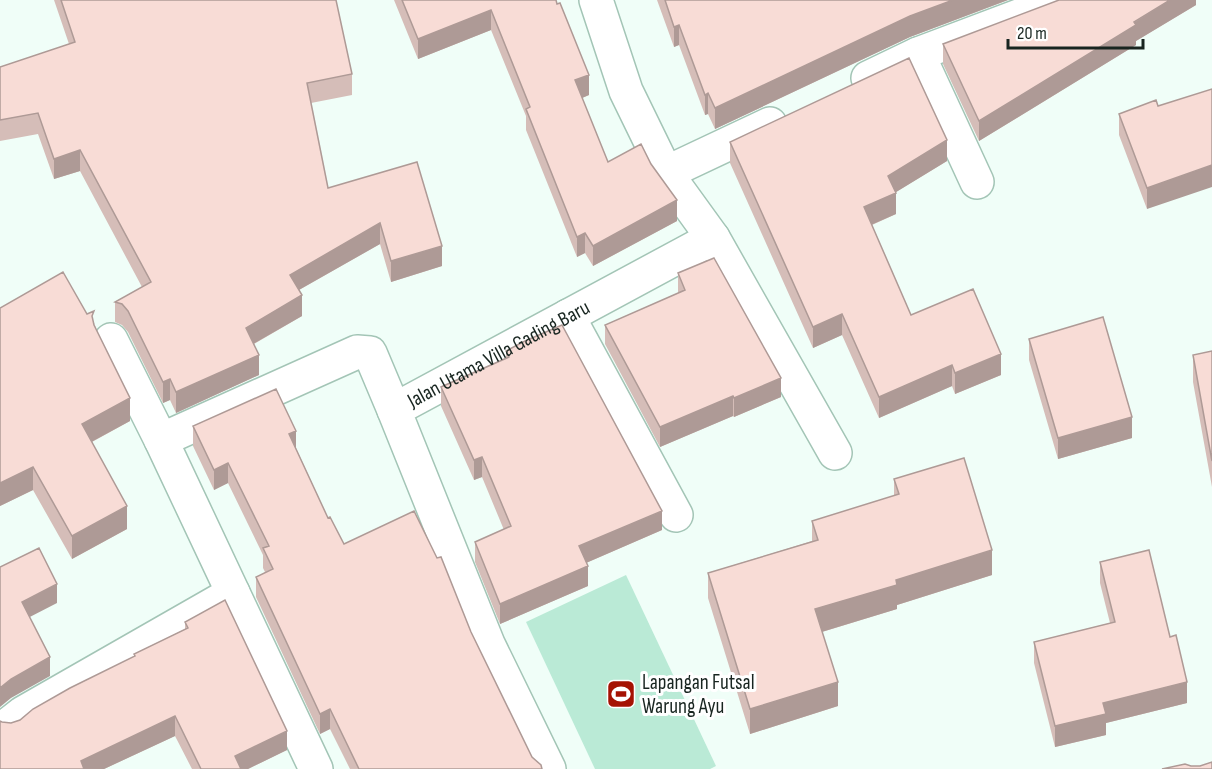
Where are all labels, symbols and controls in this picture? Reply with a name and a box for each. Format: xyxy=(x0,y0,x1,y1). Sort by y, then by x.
scale bar xyxy=(1008,12,1143,50)
text: 20 m xyxy=(1017,23,1047,44)
street label: Jalan Utama Villa Gading Baru xyxy=(402,295,594,414)
place label: Lapangan Futsal Warung Ayu xyxy=(642,670,755,719)
sports icon: Lapangan Futsal Warung Ayu xyxy=(605,678,637,710)

